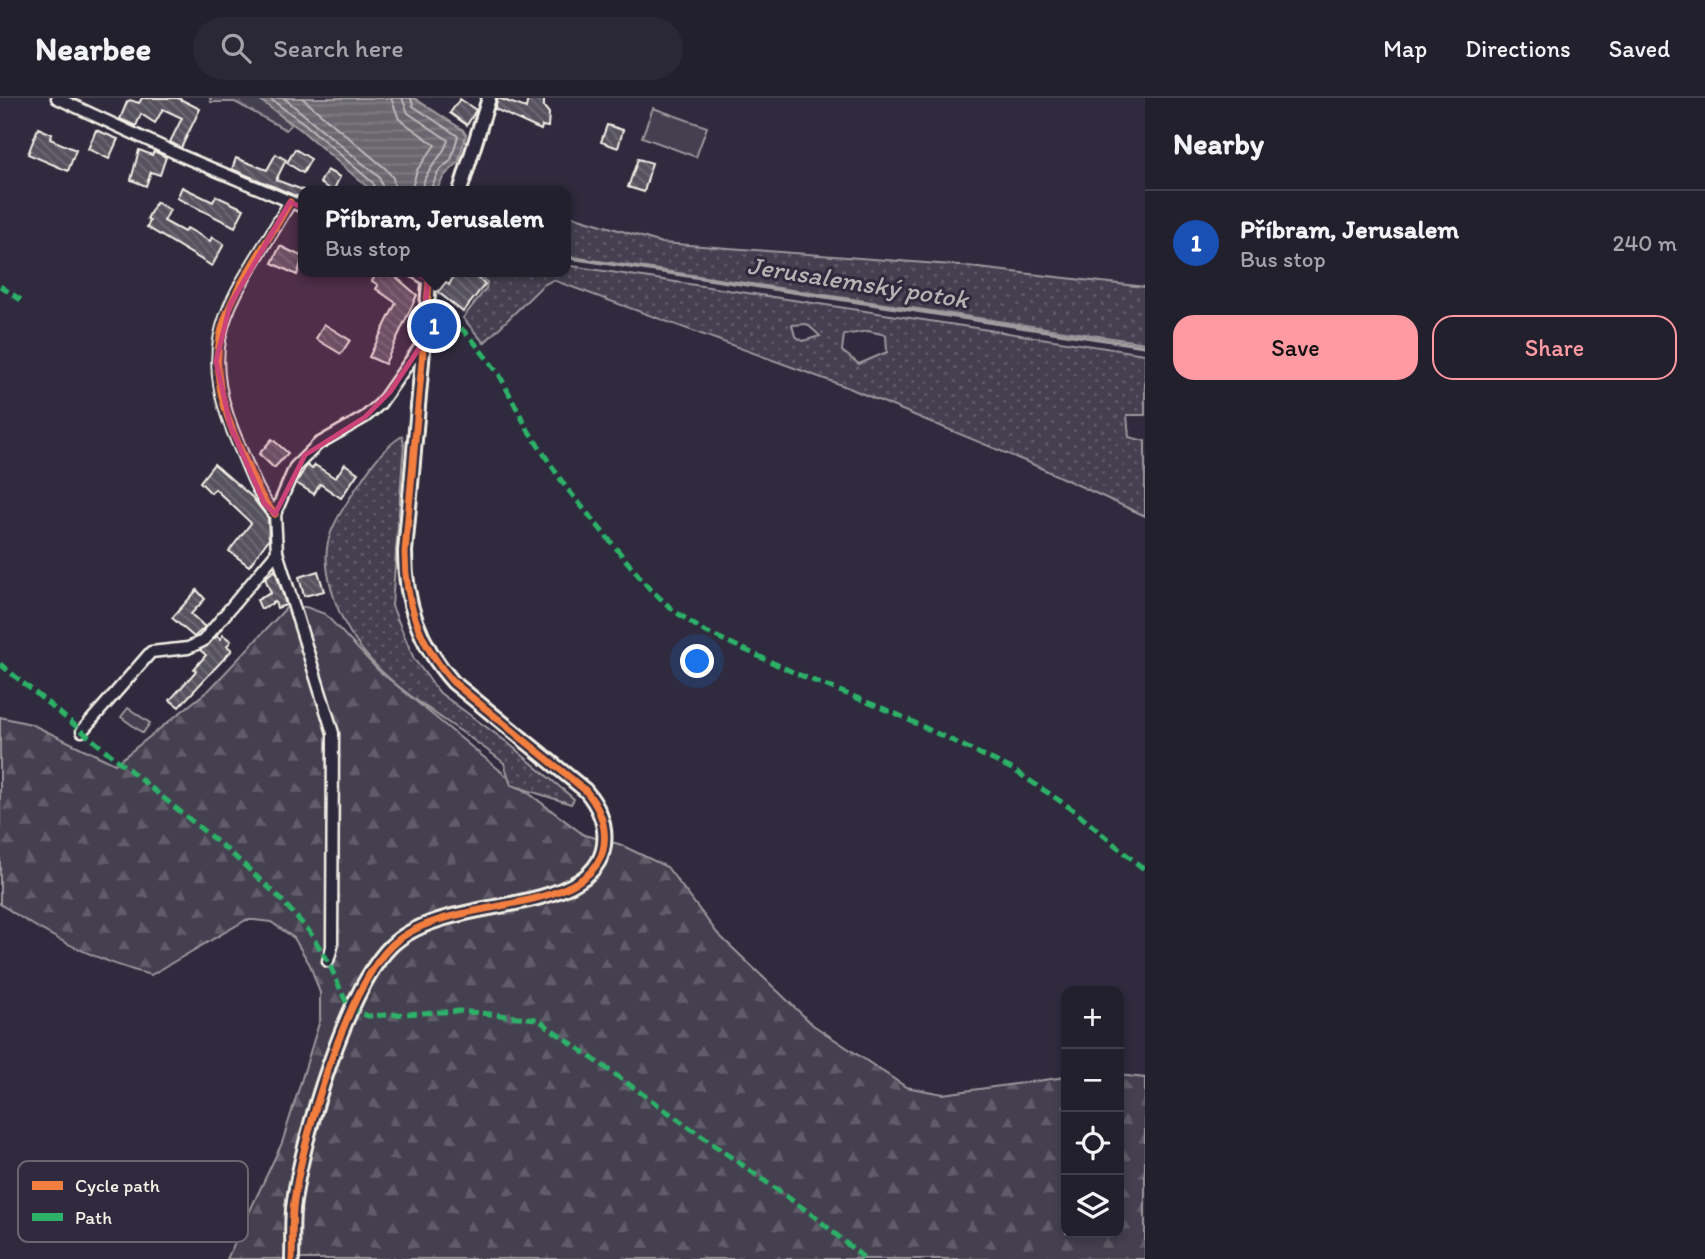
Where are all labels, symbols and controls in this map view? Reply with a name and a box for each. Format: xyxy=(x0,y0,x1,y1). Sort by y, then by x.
search box xyxy=(193,17,683,80)
text: Nearbee xyxy=(35,29,151,68)
icon: search xyxy=(217,29,255,67)
text: Search here xyxy=(273,32,404,64)
text: Map xyxy=(1383,34,1427,63)
text: Directions xyxy=(1465,34,1571,63)
text: Saved xyxy=(1609,34,1670,63)
text: Nearby xyxy=(1173,125,1264,162)
popup xyxy=(298,186,571,277)
text: Příbram, Jerusalem xyxy=(325,202,544,234)
text: Příbram, Jerusalem xyxy=(1240,213,1459,245)
text: 1 xyxy=(1191,229,1201,257)
text: 240 m xyxy=(1612,229,1677,257)
text: Bus stop xyxy=(325,234,411,262)
text: Bus stop xyxy=(1240,245,1326,273)
water label: Jerusalemský potok xyxy=(745,249,972,315)
pin: 1 xyxy=(411,300,457,352)
button: Save xyxy=(1173,315,1418,380)
button: Share xyxy=(1432,315,1677,380)
your location xyxy=(680,644,714,678)
map controls xyxy=(1061,986,1124,1238)
button: + xyxy=(1061,986,1124,1049)
button: − xyxy=(1061,1049,1124,1112)
button: locate xyxy=(1061,1112,1124,1175)
legend xyxy=(18,1161,248,1242)
text: Cycle path xyxy=(75,1174,160,1197)
button: layers xyxy=(1061,1175,1124,1238)
text: Path xyxy=(75,1206,112,1229)

